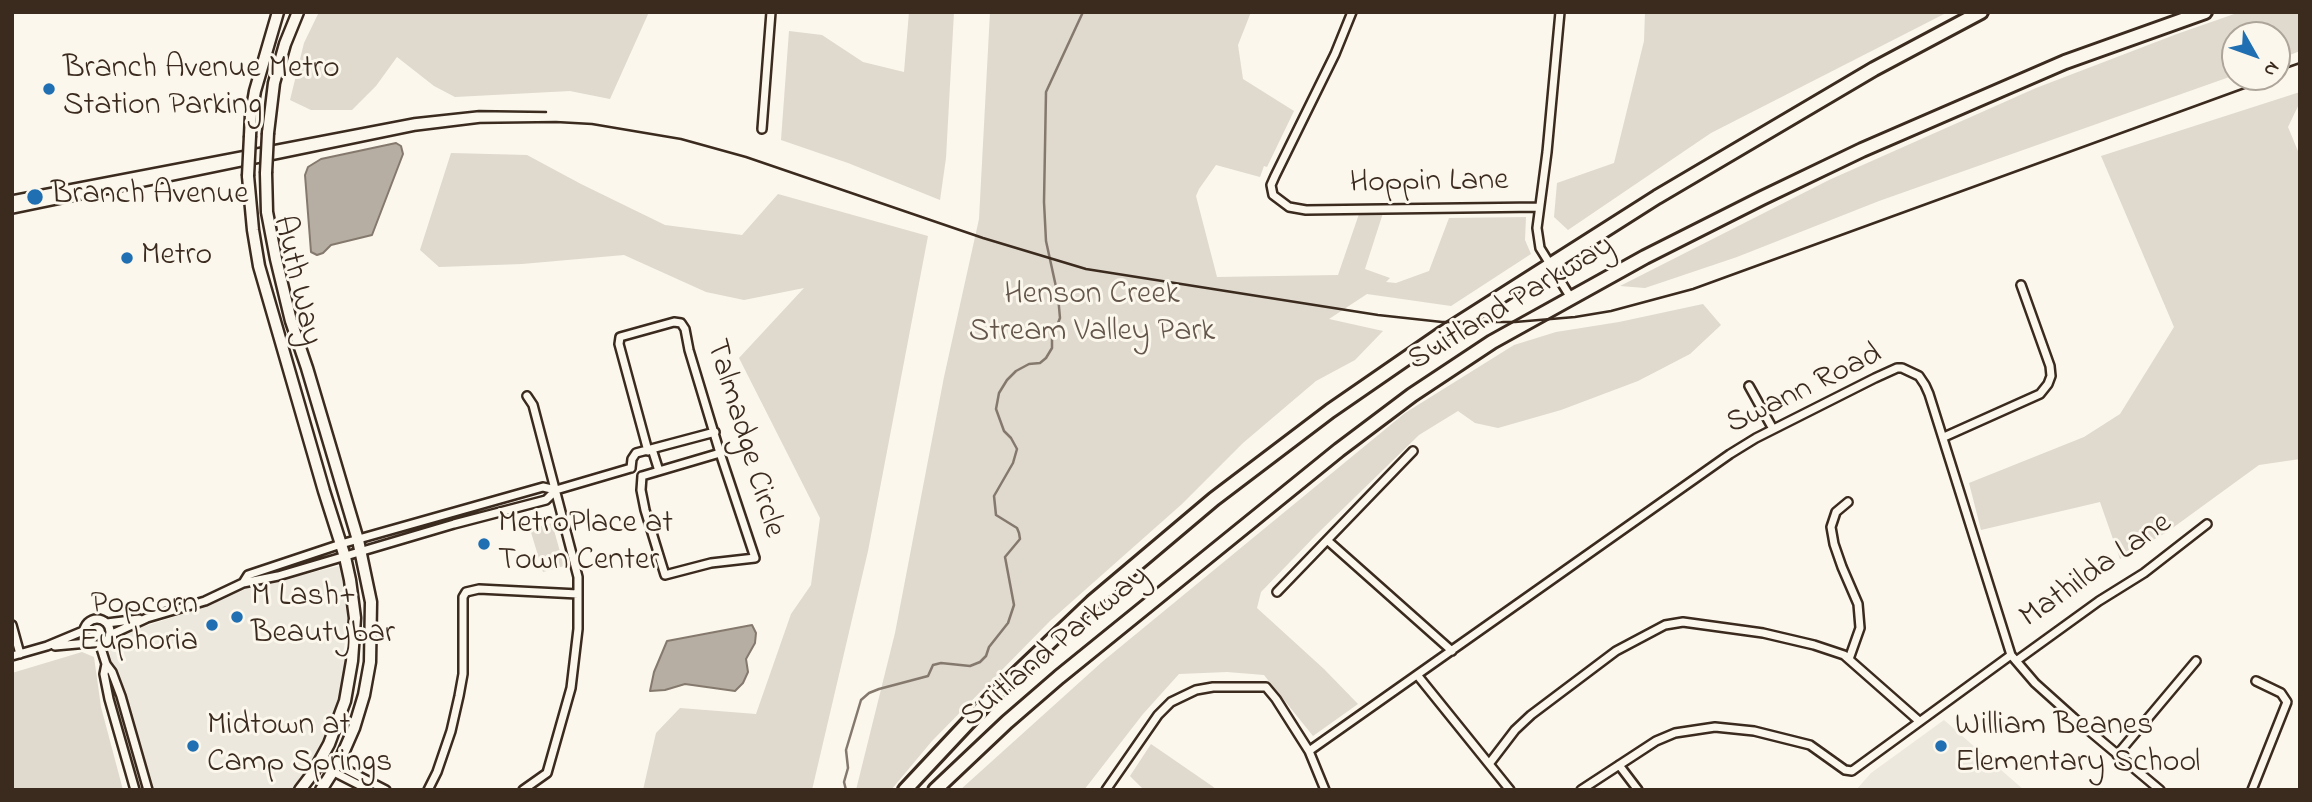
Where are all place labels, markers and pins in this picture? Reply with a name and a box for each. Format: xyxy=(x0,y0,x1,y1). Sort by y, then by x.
place label: Branch Avenue Metro Station Parking xyxy=(63,52,340,127)
marker: Branch Avenue Metro Station Parking xyxy=(41,81,57,97)
place label: Branch Avenue xyxy=(51,178,249,216)
marker: Branch Avenue xyxy=(25,187,45,207)
place label: Metro xyxy=(141,239,212,277)
marker: Metro xyxy=(119,250,135,266)
place label: MetroPlace at Town Center xyxy=(498,507,673,582)
marker: MetroPlace at Town Center xyxy=(476,536,492,552)
place label: M Lash+ Beautybar xyxy=(251,580,395,655)
place label: Popcorn Euphoria xyxy=(79,588,198,663)
marker: M Lash+ Beautybar xyxy=(229,609,245,625)
marker: Popcorn Euphoria xyxy=(204,617,220,633)
place label: Midtown at Camp Springs xyxy=(207,709,392,784)
place label: William Beanes Elementary School xyxy=(1955,709,2200,784)
marker: Midtown at Camp Springs xyxy=(185,738,201,754)
marker: William Beanes Elementary School xyxy=(1933,738,1949,754)

